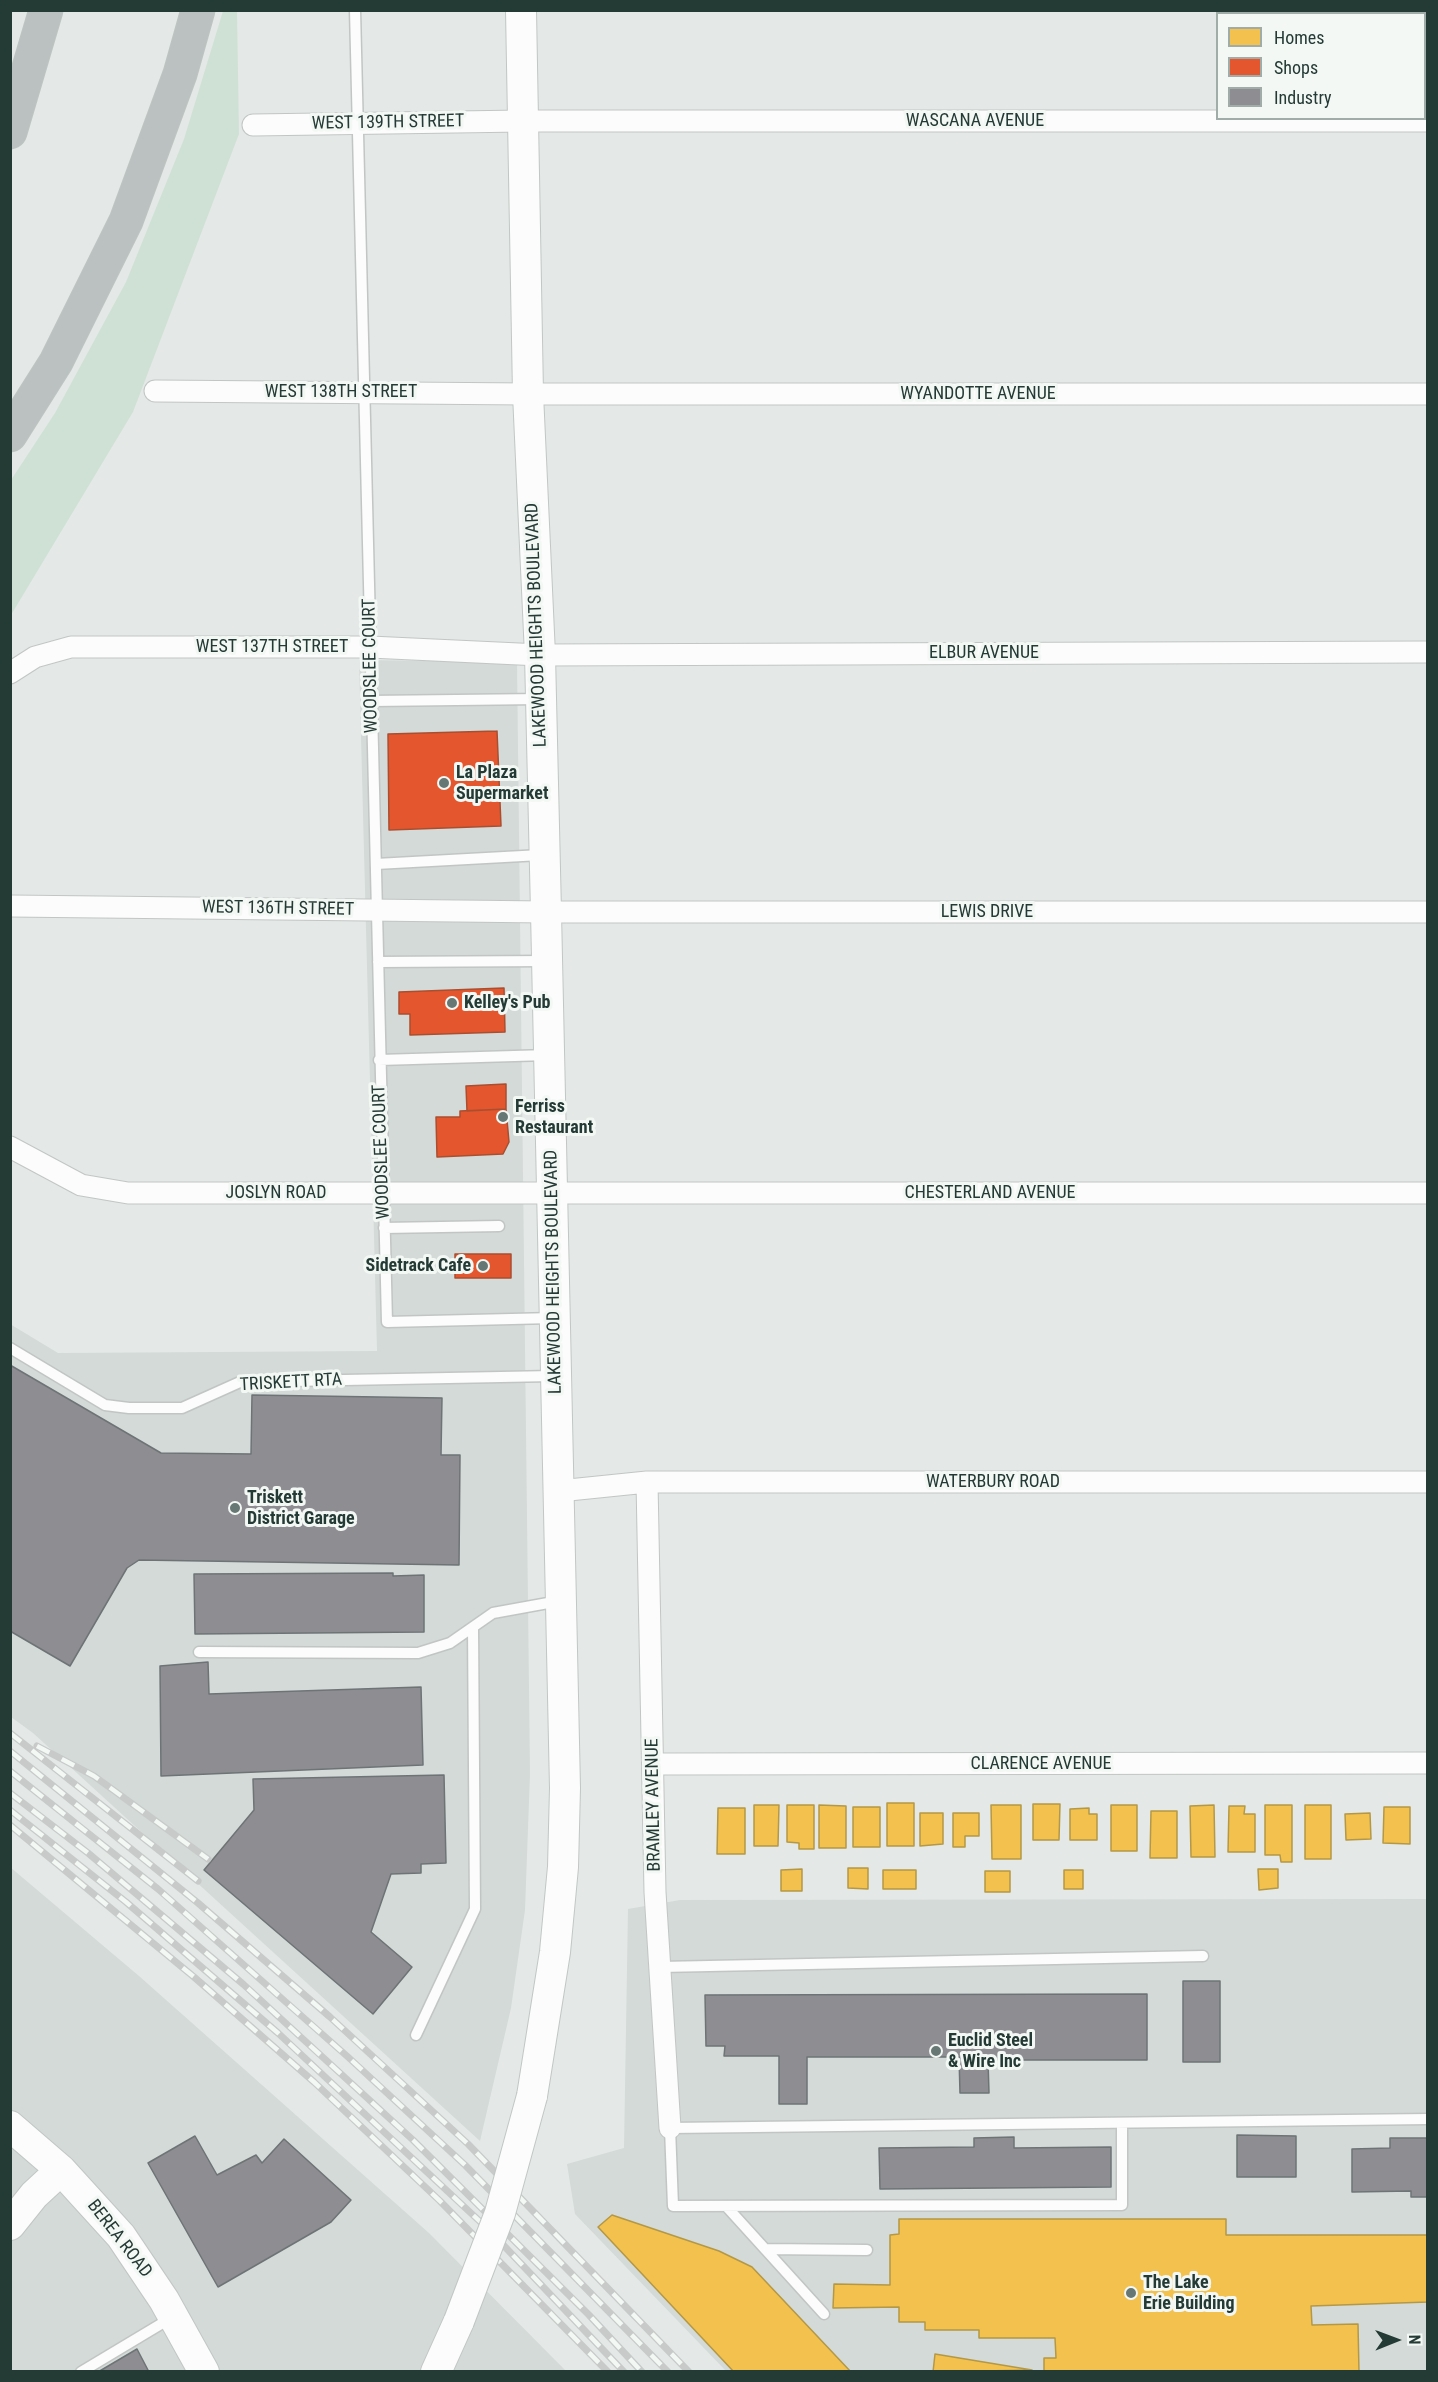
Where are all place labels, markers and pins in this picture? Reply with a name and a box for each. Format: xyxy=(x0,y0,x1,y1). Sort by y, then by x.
place label: La Plaza Supermarket xyxy=(456,762,548,804)
marker: La Plaza Supermarket xyxy=(437,776,451,790)
place label: Kelley's Pub xyxy=(464,992,550,1014)
marker: Kelley's Pub xyxy=(445,996,459,1010)
place label: Ferriss Restaurant xyxy=(515,1096,593,1138)
marker: Ferriss Restaurant xyxy=(496,1110,510,1124)
place label: Sidetrack Cafe xyxy=(365,1255,471,1277)
marker: Sidetrack Cafe xyxy=(476,1259,490,1273)
place label: Triskett District Garage xyxy=(247,1487,355,1530)
marker: Triskett District Garage xyxy=(228,1501,242,1515)
place label: Euclid Steel & Wire Inc xyxy=(948,2030,1033,2072)
marker: Euclid Steel & Wire Inc xyxy=(929,2044,943,2058)
place label: The Lake Erie Building xyxy=(1143,2272,1234,2314)
marker: The Lake Erie Building xyxy=(1124,2286,1138,2300)

